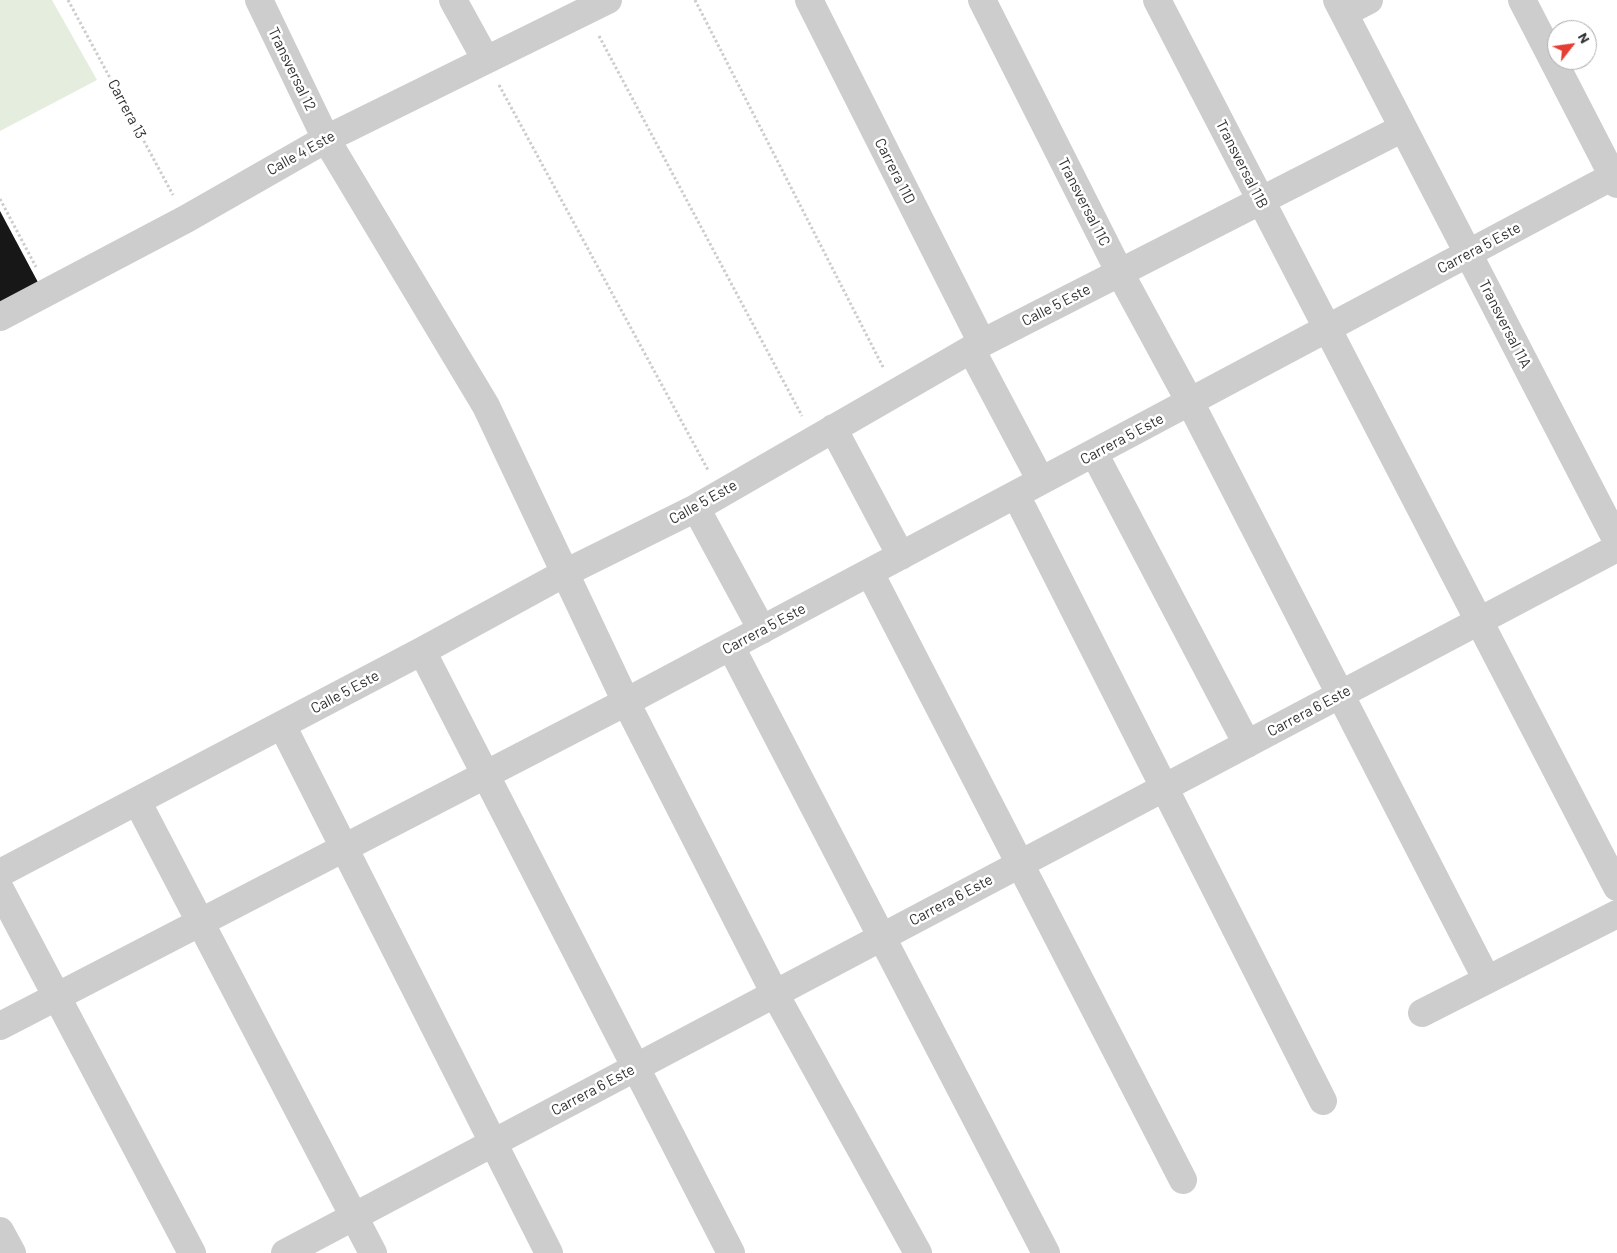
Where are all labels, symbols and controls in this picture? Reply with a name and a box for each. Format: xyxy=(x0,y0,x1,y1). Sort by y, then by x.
north arrow xyxy=(1547,20,1597,70)
street label: Transversal 12 xyxy=(264,24,320,114)
text: N xyxy=(1575,29,1594,46)
street label: Carrera 13 xyxy=(104,76,150,142)
street label: Transversal 11B xyxy=(1212,117,1272,211)
street label: Calle 4 Este xyxy=(264,127,338,179)
street label: Carrera 11D xyxy=(871,135,919,207)
street label: Transversal 11C xyxy=(1054,155,1114,249)
street label: Carrera 5 Este xyxy=(1434,219,1524,277)
street label: Transversal 11A xyxy=(1475,277,1535,371)
street label: Calle 5 Este xyxy=(1019,280,1093,330)
street label: Carrera 5 Este xyxy=(1077,410,1167,468)
street label: Calle 5 Este xyxy=(666,476,740,528)
street label: Carrera 5 Este xyxy=(719,600,809,658)
street label: Calle 5 Este xyxy=(308,667,382,717)
street label: Carrera 6 Este xyxy=(1264,681,1354,741)
street label: Carrera 6 Este xyxy=(906,870,996,930)
street label: Carrera 6 Este xyxy=(548,1060,638,1120)

